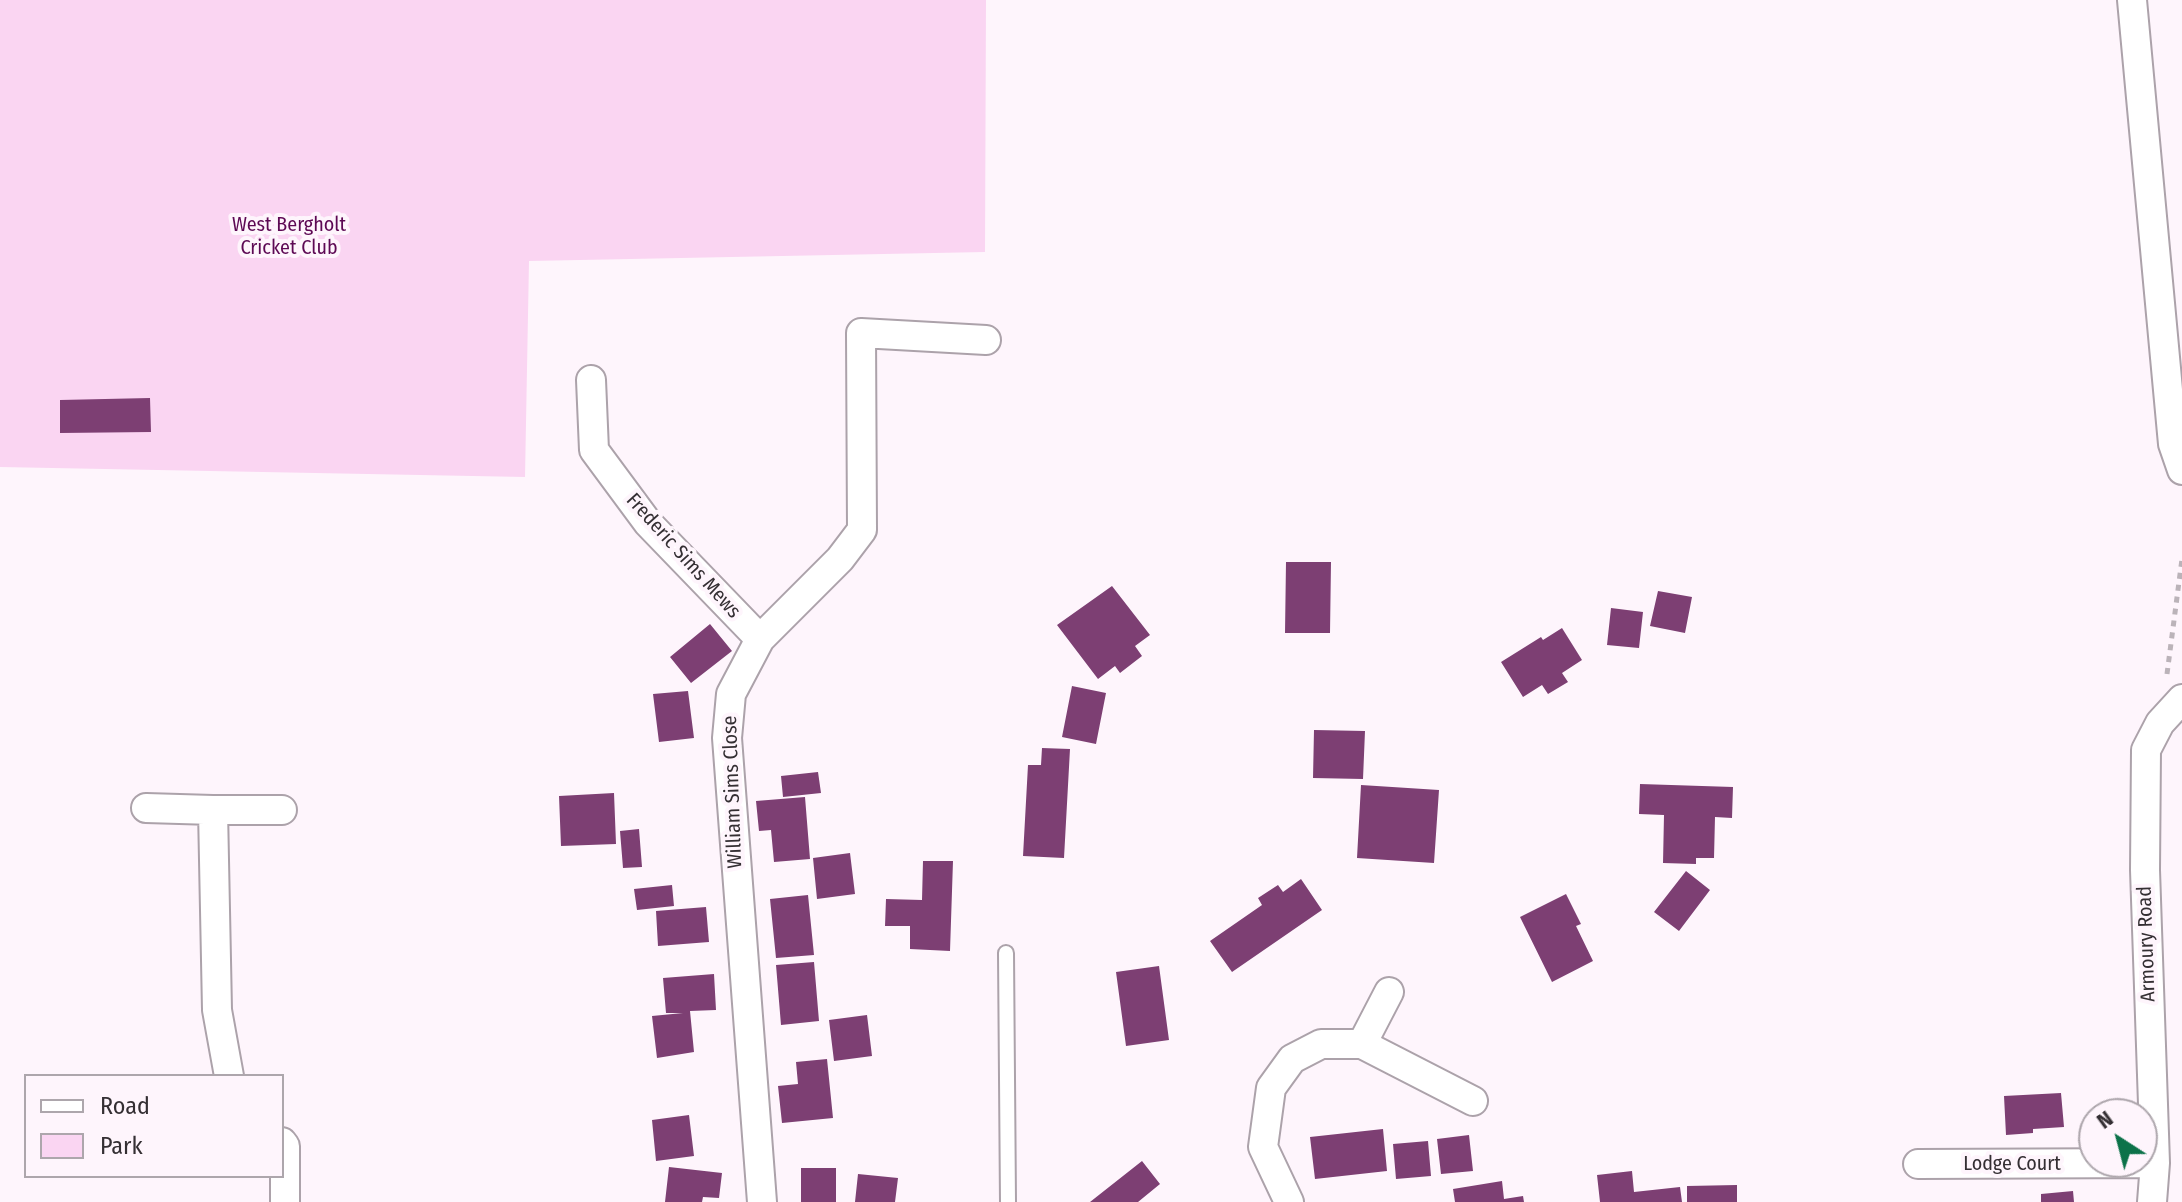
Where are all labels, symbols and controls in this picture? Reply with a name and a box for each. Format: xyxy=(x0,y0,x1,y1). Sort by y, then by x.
park label: West Bergholt Cricket Club xyxy=(232,213,346,260)
street label: Frederic Sims Mews xyxy=(621,489,745,623)
street label: William Sims Close xyxy=(718,715,748,869)
street label: Armoury Road xyxy=(2133,886,2161,1002)
legend xyxy=(24,1074,284,1178)
text: Road xyxy=(100,1092,150,1120)
north arrow xyxy=(2078,1098,2158,1178)
text: N xyxy=(2092,1105,2118,1135)
text: Park xyxy=(100,1132,143,1160)
street label: Lodge Court xyxy=(1963,1152,2061,1176)

